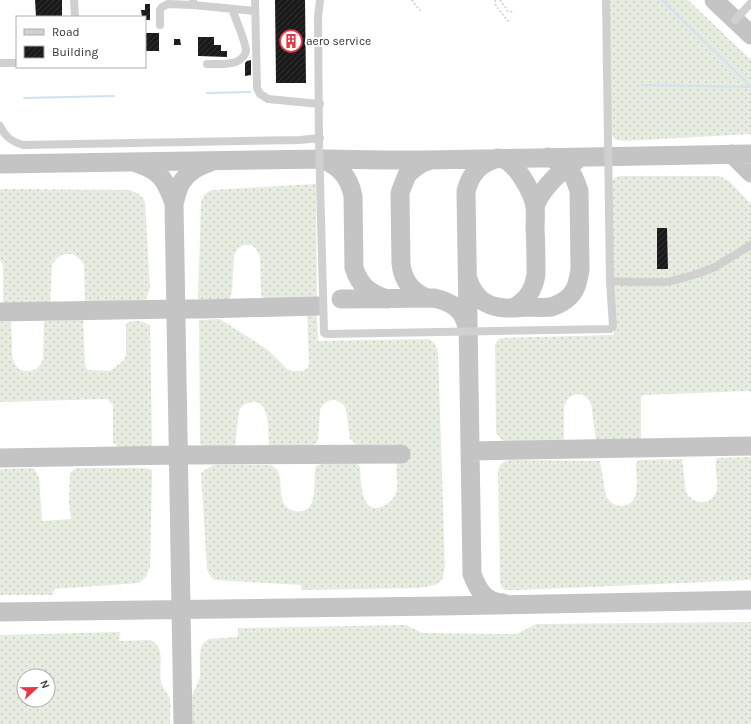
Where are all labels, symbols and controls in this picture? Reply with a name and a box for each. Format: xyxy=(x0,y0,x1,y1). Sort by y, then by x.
legend xyxy=(16,16,146,68)
text: Road xyxy=(52,25,80,39)
building icon: aero service xyxy=(278,28,304,54)
place label: aero service xyxy=(306,34,371,48)
text: Building xyxy=(52,45,99,59)
north arrow xyxy=(16,668,56,708)
text: N xyxy=(37,678,52,691)

